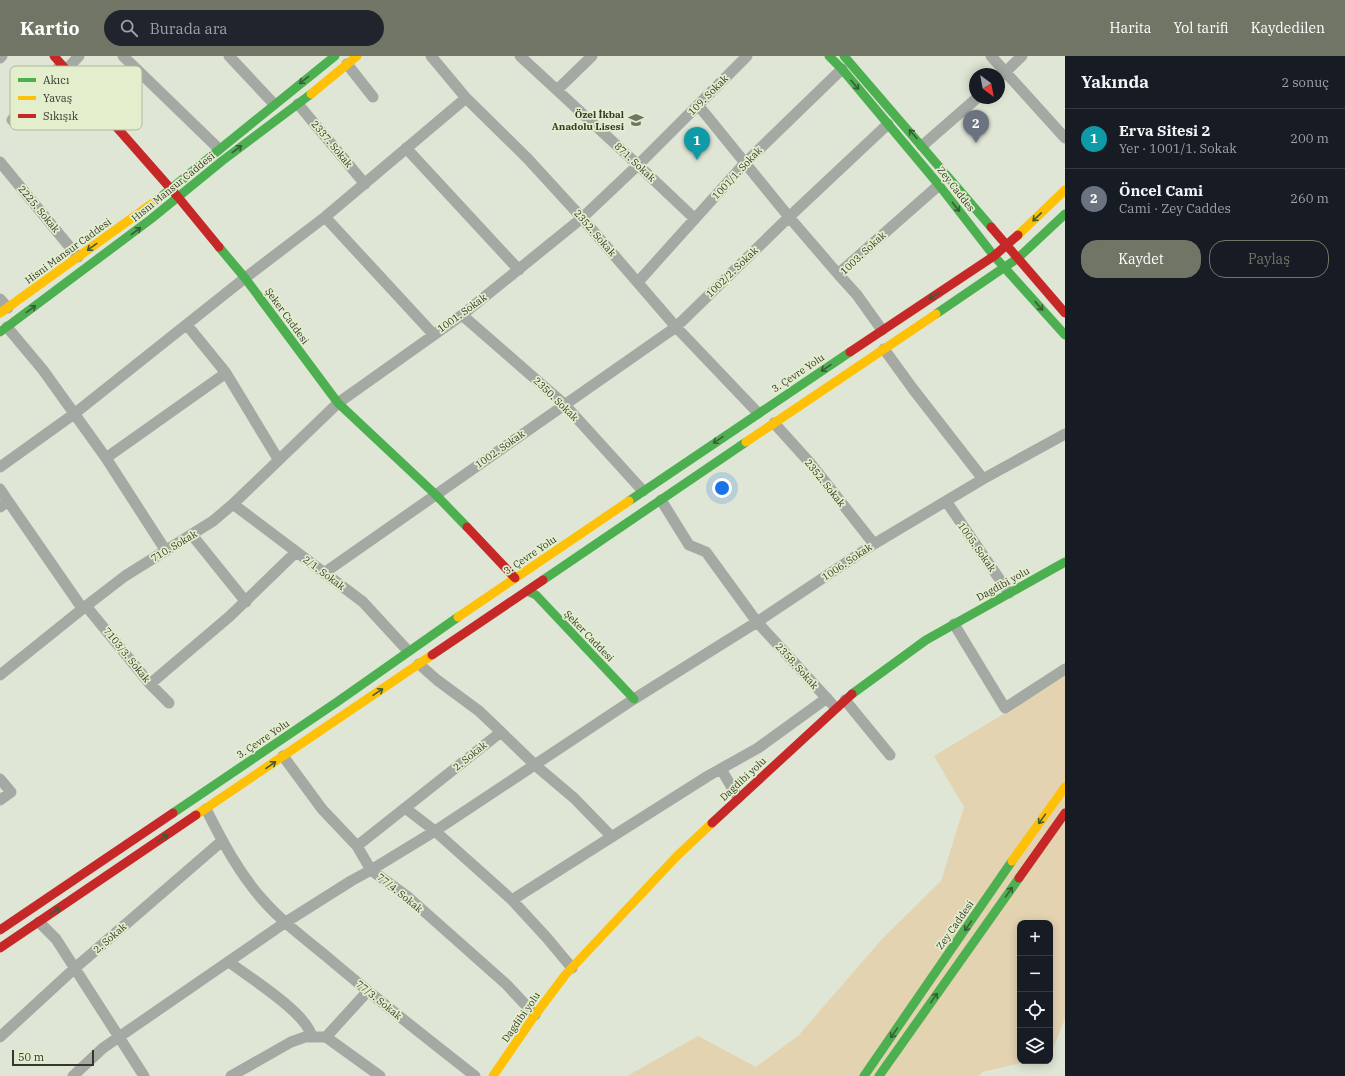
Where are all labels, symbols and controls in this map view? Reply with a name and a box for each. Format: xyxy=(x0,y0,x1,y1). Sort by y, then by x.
search box xyxy=(104,10,384,46)
text: Kartio xyxy=(20,16,80,40)
icon: search xyxy=(118,17,140,39)
text: Burada ara xyxy=(150,19,228,38)
text: Harita xyxy=(1110,19,1151,37)
text: Yol tarifi xyxy=(1173,19,1229,37)
text: Kaydedilen xyxy=(1251,19,1325,37)
legend xyxy=(10,66,142,130)
north arrow xyxy=(969,68,1005,104)
text: Yakında xyxy=(1081,71,1149,93)
street label: 109. Sokak xyxy=(685,72,731,118)
text: Akıcı xyxy=(43,73,70,87)
text: 2 sonuç xyxy=(1281,74,1329,91)
one-way arrow xyxy=(299,76,310,84)
one-way arrow xyxy=(851,80,860,90)
text: Yavaş xyxy=(43,91,72,105)
place label: Özel İkbal Anadolu Lisesi xyxy=(552,108,625,133)
text: Sıkışık xyxy=(43,109,79,123)
pin: 2 xyxy=(963,110,989,143)
school or university icon: Özel İkbal Anadolu Lisesi xyxy=(627,111,645,129)
street label: 2337. Sokak xyxy=(308,118,356,170)
text: Erva Sitesi 2 xyxy=(1119,121,1211,140)
pin: 1 xyxy=(684,127,710,160)
one-way arrow xyxy=(908,129,917,140)
text: 1 xyxy=(1090,130,1098,147)
text: 200 m xyxy=(1290,130,1329,147)
street label: 871. Sokak xyxy=(612,140,658,184)
text: Yer · 1001/1. Sokak xyxy=(1119,140,1237,157)
street label: 1001/1. Sokak xyxy=(709,144,765,202)
one-way arrow xyxy=(231,145,242,154)
street label: Hısnı Mansur Caddesi xyxy=(129,149,217,225)
street label: Zey Caddes xyxy=(934,164,978,214)
text: Öncel Cami xyxy=(1119,181,1203,200)
street label: 2225. Sokak xyxy=(15,183,63,235)
text: 2 xyxy=(1090,190,1098,207)
text: 260 m xyxy=(1290,190,1329,207)
text: Cami · Zey Caddes xyxy=(1119,200,1231,217)
one-way arrow xyxy=(952,201,961,212)
street label: 2352. Sokak xyxy=(571,207,619,259)
one-way arrow xyxy=(1032,212,1042,222)
street label: Hisni Mansur Caddesi xyxy=(22,215,114,287)
one-way arrow xyxy=(130,227,141,235)
street label: 1003. Sokak xyxy=(837,228,889,277)
button: Kaydet xyxy=(1081,240,1201,278)
button: Paylaş xyxy=(1209,240,1329,278)
one-way arrow xyxy=(87,243,98,251)
street label: 1002/2. Sokak xyxy=(703,244,761,300)
street label: Şeker Caddesi xyxy=(262,285,312,347)
street label: 1001. Sokak xyxy=(435,291,489,335)
one-way arrow xyxy=(929,292,940,300)
one-way arrow xyxy=(1035,301,1044,312)
one-way arrow xyxy=(26,305,37,313)
street label: 3. Çevre Yolu xyxy=(769,351,827,395)
one-way arrow xyxy=(820,363,831,372)
street label: 2350. Sokak xyxy=(531,374,581,424)
street label: 1002. Sokak xyxy=(473,427,527,471)
one-way arrow xyxy=(712,436,723,444)
street label: 2352. Sokak xyxy=(802,456,848,510)
your location xyxy=(712,478,732,498)
street label: 1005. Sokak xyxy=(955,520,999,574)
street label: 710. Sokak xyxy=(149,527,200,565)
street label: 3. Çevre Yolu xyxy=(501,533,559,577)
street label: 1006. Sokak xyxy=(819,540,875,584)
street label: 2/1. Sokak xyxy=(300,553,348,593)
street label: Dagdibi yolu xyxy=(974,564,1032,604)
street label: Şeker Caddesi xyxy=(561,608,617,664)
street label: 7103/3. Sokak xyxy=(101,625,153,685)
street label: 2358. Sokak xyxy=(773,640,821,692)
one-way arrow xyxy=(372,688,383,696)
street label: 3. Çevre Yolu xyxy=(234,717,292,761)
street label: 2. Sokak xyxy=(450,738,490,774)
street label: Dagdibi yolu xyxy=(717,754,769,804)
one-way arrow xyxy=(265,761,276,769)
one-way arrow xyxy=(1038,813,1046,824)
one-way arrow xyxy=(157,834,168,842)
street label: 77/4. Sokak xyxy=(374,871,426,916)
one-way arrow xyxy=(1005,887,1013,898)
street label: Zey Caddesi xyxy=(933,898,977,952)
one-way arrow xyxy=(50,907,61,915)
street label: 2. Sokak xyxy=(91,920,129,956)
one-way arrow xyxy=(964,920,972,931)
map controls xyxy=(1017,920,1053,1064)
button: + xyxy=(1017,920,1053,956)
button: − xyxy=(1017,956,1053,992)
street label: 77/3. Sokak xyxy=(353,978,405,1023)
street label: Dagdibi yolu xyxy=(499,989,543,1045)
button: locate xyxy=(1017,992,1053,1028)
one-way arrow xyxy=(930,993,938,1004)
one-way arrow xyxy=(890,1027,898,1038)
button: layers xyxy=(1017,1028,1053,1064)
scale bar xyxy=(12,1048,94,1067)
text: 50 m xyxy=(18,1050,44,1064)

